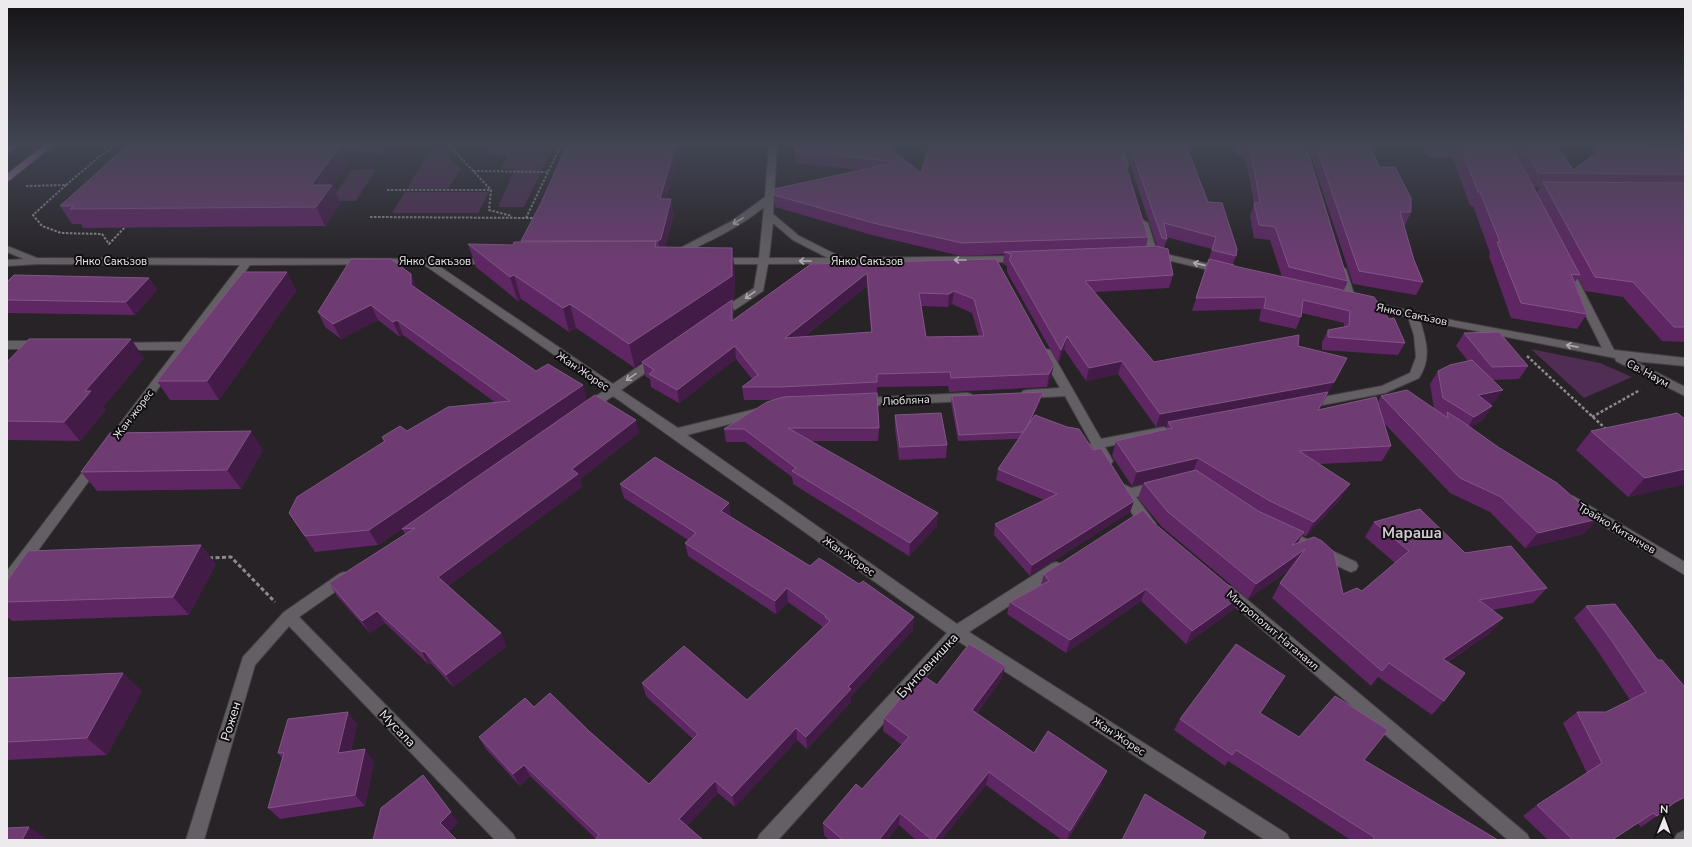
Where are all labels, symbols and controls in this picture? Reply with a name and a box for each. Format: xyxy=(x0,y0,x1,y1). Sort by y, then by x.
one-way arrow xyxy=(732,218,744,226)
street label: Янко Сакъзов xyxy=(75,254,147,269)
street label: Янко Сакъзов xyxy=(399,254,471,269)
street label: Янко Сакъзов xyxy=(831,254,903,269)
one-way arrow xyxy=(954,256,967,264)
one-way arrow xyxy=(799,257,812,265)
one-way arrow xyxy=(1193,260,1206,268)
one-way arrow xyxy=(744,291,755,299)
street label: Янко Сакъзов xyxy=(1375,300,1449,329)
one-way arrow xyxy=(1566,342,1579,350)
street label: Жан Жорес xyxy=(554,348,612,395)
street label: Св. Наум xyxy=(1624,356,1672,391)
one-way arrow xyxy=(626,373,637,381)
street label: Жан жорес xyxy=(110,386,157,442)
street label: Любляна xyxy=(882,392,930,409)
street label: Трайко Китанчев xyxy=(1575,499,1658,558)
district label: Мараша xyxy=(1382,523,1442,543)
street label: Жан Жорес xyxy=(820,533,878,580)
street label: Митрополит Натанаил xyxy=(1223,587,1322,674)
street label: Бунтовнишка xyxy=(893,629,963,702)
street label: Рожен xyxy=(216,699,245,743)
street label: Мусала xyxy=(375,706,420,751)
street label: Жан Жорес xyxy=(1089,714,1148,759)
north arrow xyxy=(1644,799,1684,839)
text: N xyxy=(1660,802,1668,817)

